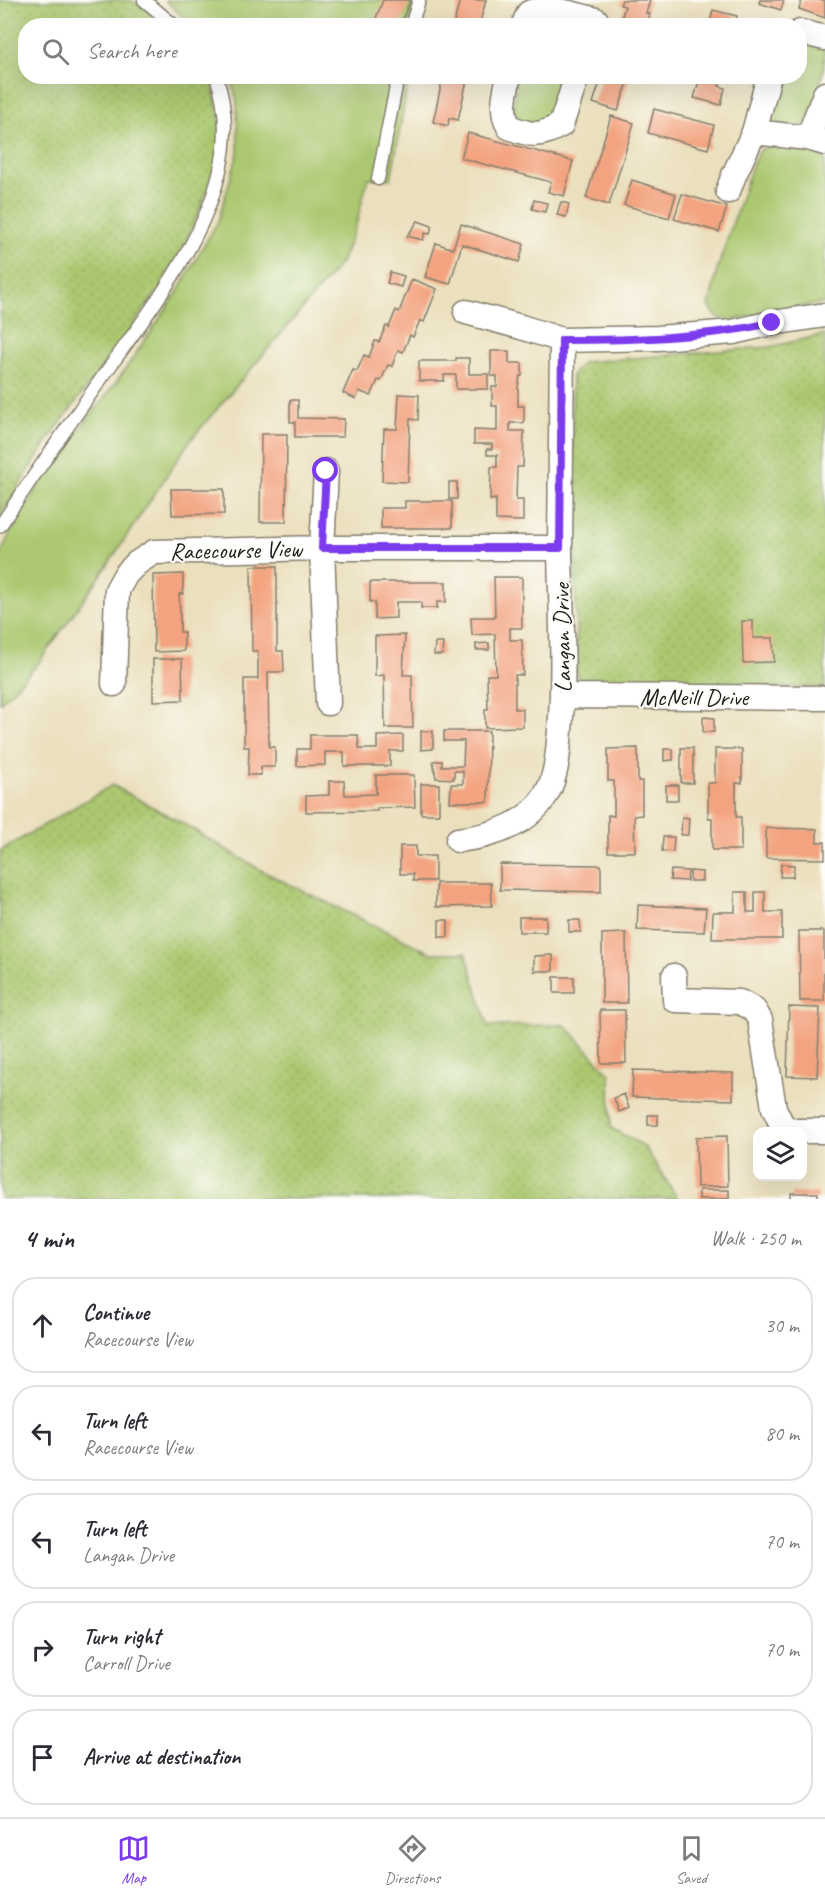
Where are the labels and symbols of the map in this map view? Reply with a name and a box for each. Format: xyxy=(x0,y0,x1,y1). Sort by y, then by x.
route end xyxy=(758,309,784,335)
route start xyxy=(312,457,338,483)
street label: Racecourse View xyxy=(170,534,304,566)
street label: Langan Drive xyxy=(546,581,578,693)
street label: McNeill Drive xyxy=(640,682,750,712)

